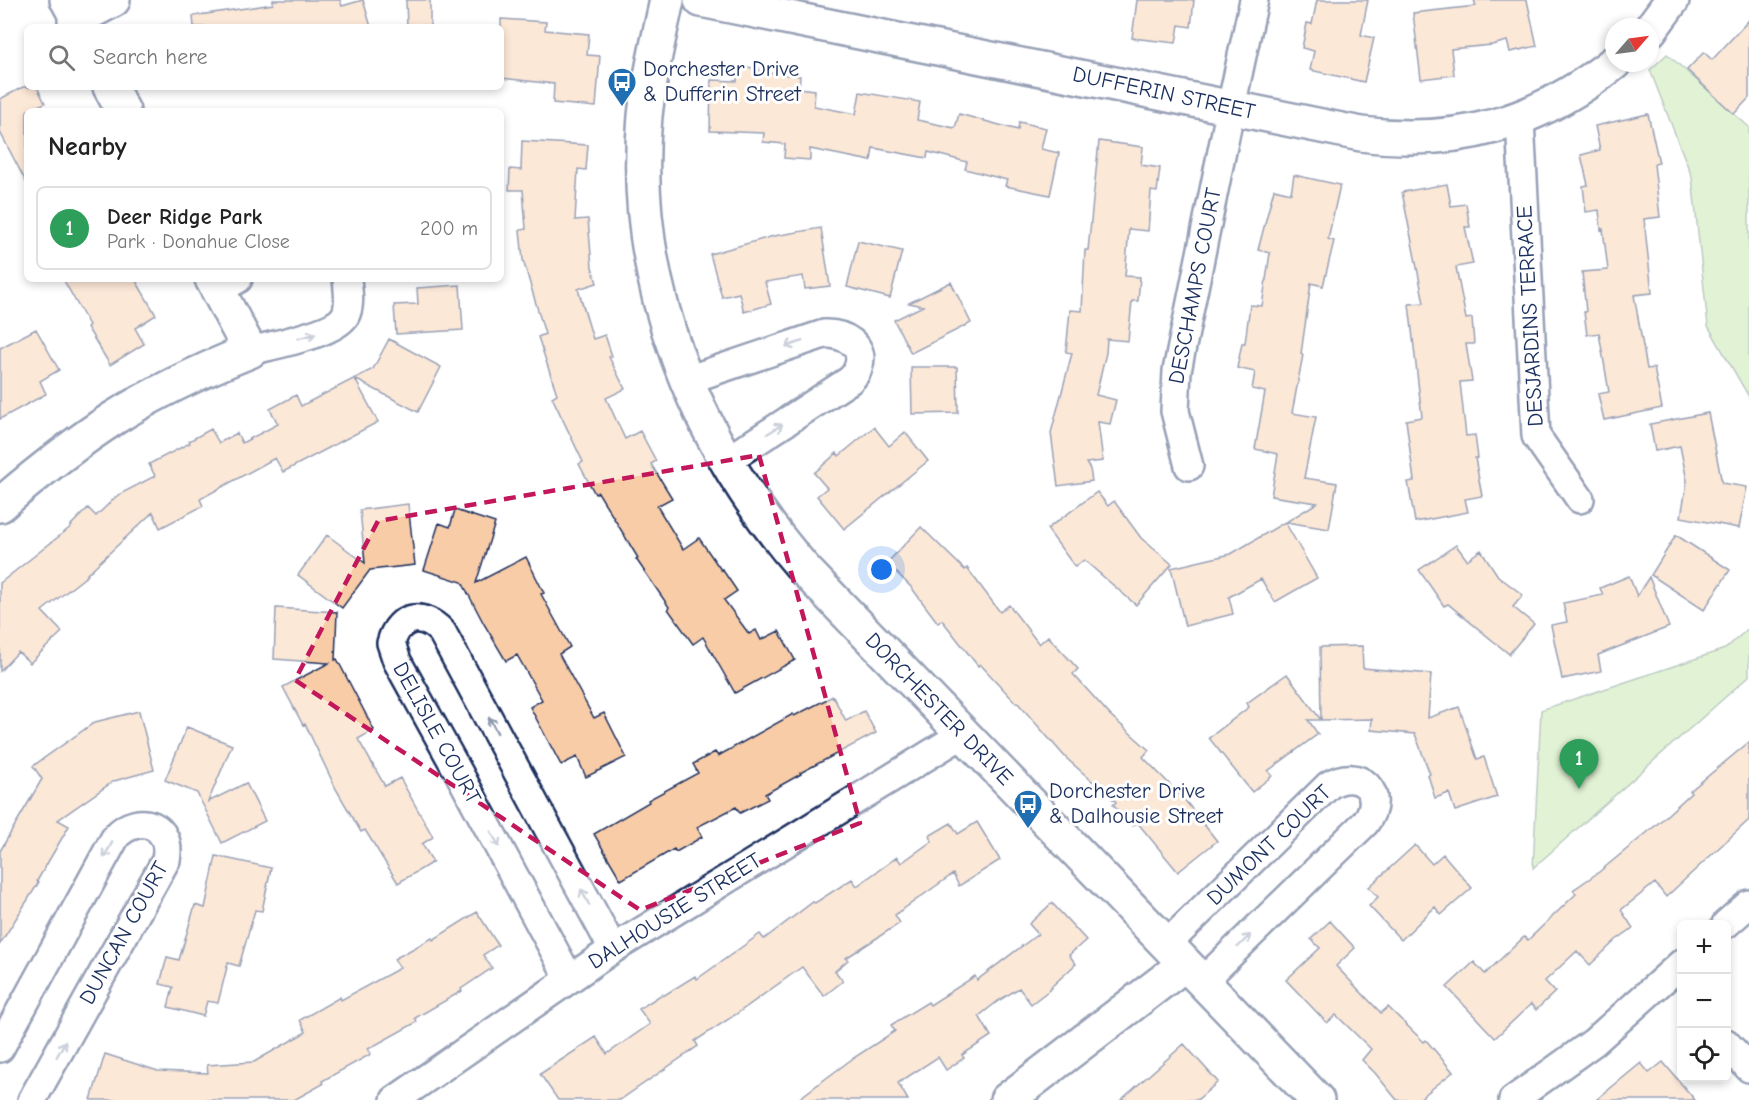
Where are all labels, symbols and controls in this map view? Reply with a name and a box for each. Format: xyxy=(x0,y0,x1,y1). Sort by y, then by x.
north arrow xyxy=(1605,18,1659,72)
search box xyxy=(24,24,504,90)
icon: search xyxy=(45,41,78,74)
text: Search here xyxy=(93,44,208,70)
place label: Dorchester Drive & Dufferin Street xyxy=(643,56,802,107)
street label: DUFFERIN STREET xyxy=(1070,61,1258,125)
bus stop icon: Dorchester Drive & Dufferin Street xyxy=(606,66,638,108)
text: Nearby xyxy=(48,132,127,162)
street label: DESCHAMPS COURT xyxy=(1163,185,1227,386)
text: Deer Ridge Park xyxy=(107,204,262,230)
street label: DESJARDINS TERRACE xyxy=(1511,205,1549,427)
text: 1 xyxy=(66,217,73,240)
text: 200 m xyxy=(420,217,478,240)
text: Park · Donahue Close xyxy=(107,230,290,253)
one-way arrow xyxy=(297,330,316,341)
one-way arrow xyxy=(785,339,804,350)
one-way arrow xyxy=(766,423,783,435)
your location xyxy=(867,555,896,584)
street label: DORCHESTER DRIVE xyxy=(860,627,1018,791)
street label: DELISLE COURT xyxy=(387,658,487,809)
one-way arrow xyxy=(487,717,498,735)
pin: 1 xyxy=(1560,740,1598,789)
place label: Dorchester Drive & Dalhousie Street xyxy=(1049,778,1224,829)
street label: DUMONT COURT xyxy=(1202,779,1337,911)
bus stop icon: Dorchester Drive & Dalhousie Street xyxy=(1012,788,1044,830)
one-way arrow xyxy=(489,830,501,847)
one-way arrow xyxy=(102,841,114,858)
street label: DALHOUSIE STREET xyxy=(584,847,767,975)
street label: DUNCAN COURT xyxy=(74,857,174,1009)
one-way arrow xyxy=(579,889,591,906)
map controls xyxy=(1677,920,1731,1082)
button: + xyxy=(1677,920,1731,974)
one-way arrow xyxy=(1236,934,1251,949)
button: − xyxy=(1677,974,1731,1028)
button: locate xyxy=(1677,1028,1731,1082)
one-way arrow xyxy=(55,1041,67,1058)

